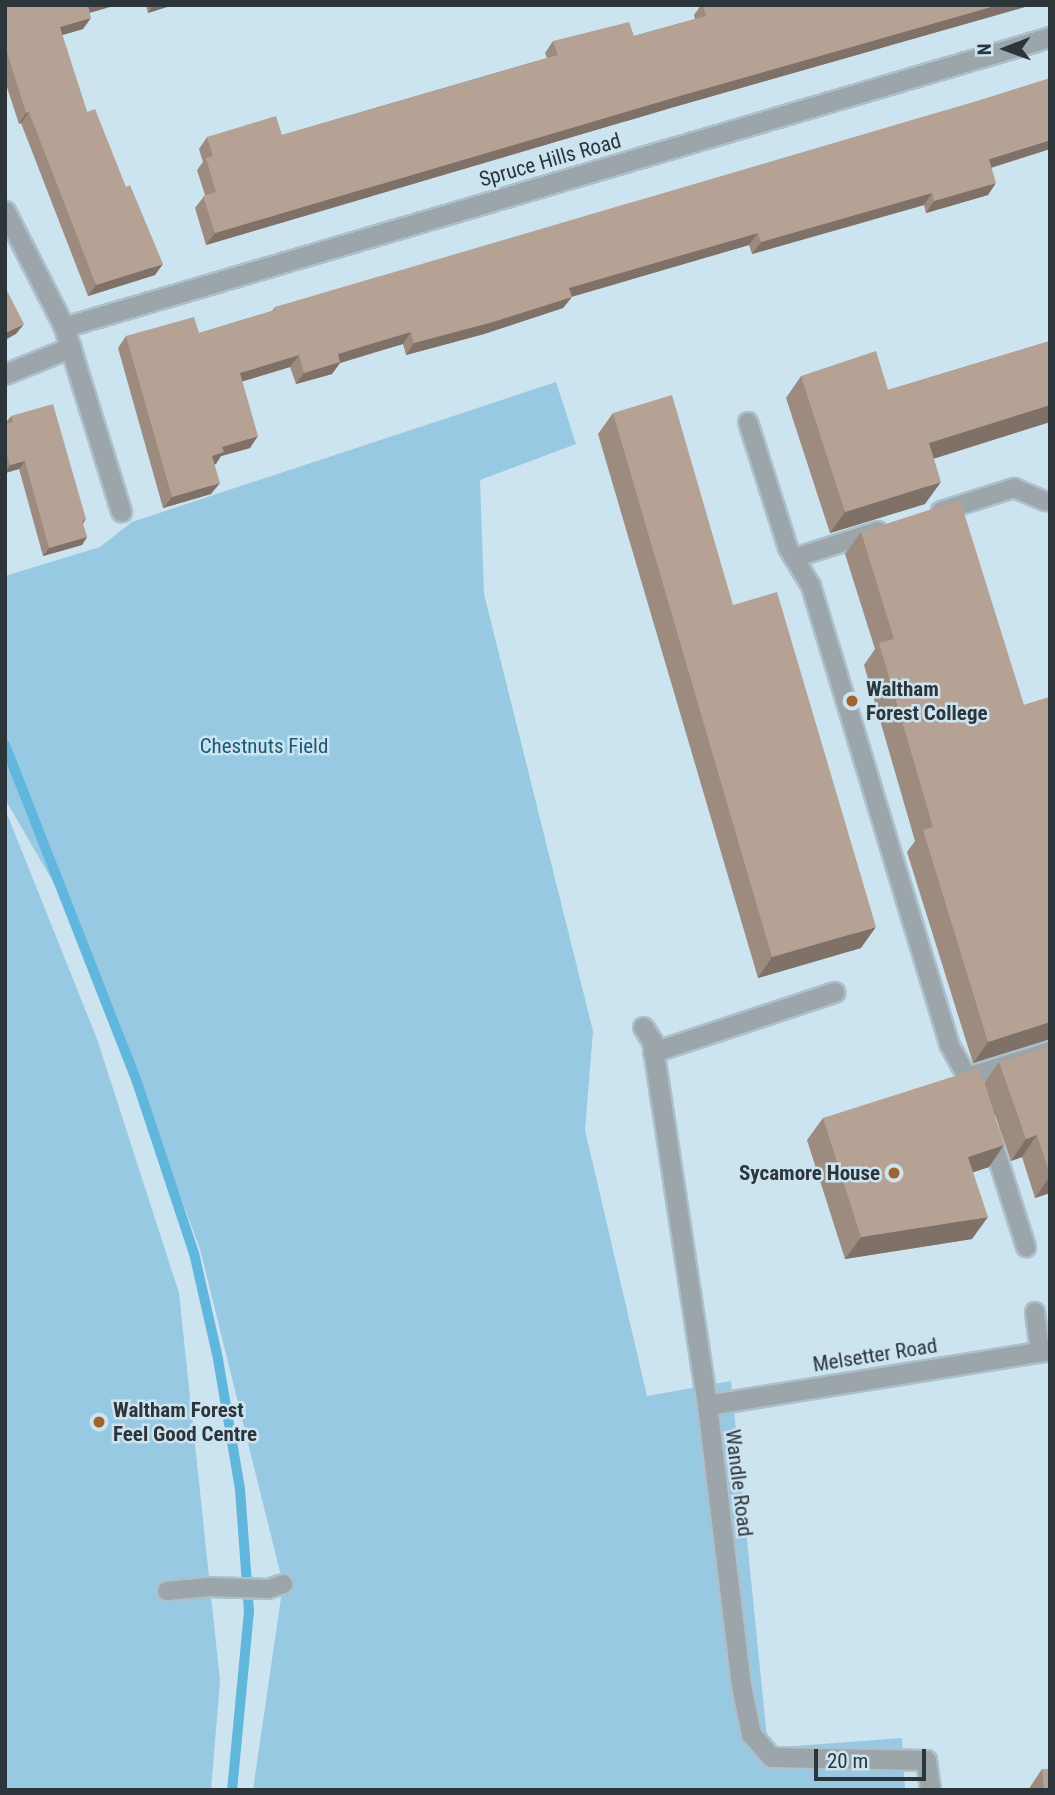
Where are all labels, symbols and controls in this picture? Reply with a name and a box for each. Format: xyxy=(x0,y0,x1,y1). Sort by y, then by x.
north arrow xyxy=(971,14,1041,84)
text: N xyxy=(973,43,996,55)
street label: Spruce Hills Road xyxy=(476,128,624,192)
place label: Waltham Forest College xyxy=(866,676,988,726)
marker: Waltham Forest College xyxy=(844,693,860,709)
park label: Chestnuts Field xyxy=(200,733,328,759)
place label: Sycamore House xyxy=(739,1160,880,1186)
marker: Sycamore House xyxy=(886,1165,902,1181)
street label: Melsetter Road xyxy=(811,1333,939,1377)
place label: Waltham Forest Feel Good Centre xyxy=(113,1397,257,1447)
marker: Waltham Forest Feel Good Centre xyxy=(91,1414,107,1430)
street label: Wandle Road xyxy=(720,1428,758,1538)
scale bar xyxy=(817,1736,929,1780)
text: 20 m xyxy=(827,1749,868,1773)

